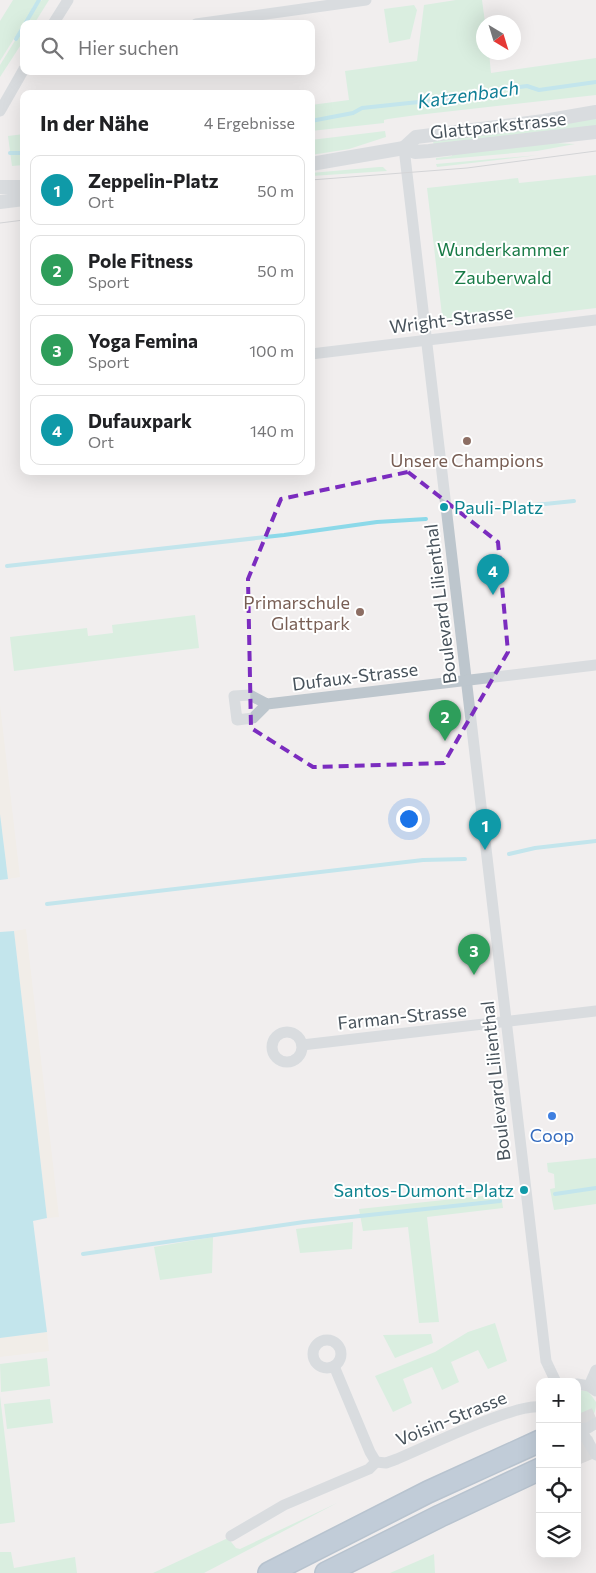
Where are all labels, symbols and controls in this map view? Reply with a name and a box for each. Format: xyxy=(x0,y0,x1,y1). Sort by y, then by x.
north arrow xyxy=(476,15,521,60)
search box xyxy=(20,20,315,75)
icon: search xyxy=(38,34,66,62)
text: Hier suchen xyxy=(78,36,179,59)
water label: Katzenbach xyxy=(416,75,520,113)
street label: Glattparkstrasse xyxy=(429,107,567,143)
text: In der Nähe xyxy=(40,110,149,135)
text: 4 Ergebnisse xyxy=(204,113,295,132)
text: Zeppelin-Platz xyxy=(88,169,218,192)
text: 1 xyxy=(53,181,61,200)
text: 50 m xyxy=(257,181,294,200)
text: Ort xyxy=(88,192,114,211)
park label: Wunderkammer xyxy=(437,238,569,260)
text: Pole Fitness xyxy=(88,249,193,272)
text: 2 xyxy=(52,261,62,280)
text: 50 m xyxy=(257,261,294,280)
park label: Zauberwald xyxy=(454,266,552,288)
text: Sport xyxy=(88,272,129,291)
street label: Wright-Strasse xyxy=(388,301,514,337)
text: Yoga Femina xyxy=(88,329,198,352)
text: 3 xyxy=(52,341,62,360)
text: 100 m xyxy=(249,341,294,360)
text: Sport xyxy=(88,352,129,371)
text: Dufauxpark xyxy=(88,409,192,432)
text: 4 xyxy=(52,421,62,440)
text: 140 m xyxy=(250,421,294,440)
text: Ort xyxy=(88,432,114,451)
marker: Unsere Champions xyxy=(461,435,473,447)
place label: Unsere Champions xyxy=(390,449,544,471)
place label: Pauli-Platz xyxy=(454,496,543,518)
marker: Pauli-Platz xyxy=(438,501,450,513)
street label: Boulevard Lilienthal xyxy=(419,523,461,685)
pin: 4 xyxy=(477,554,509,595)
place label: Primarschule Glattpark xyxy=(243,591,350,634)
marker: Primarschule Glattpark xyxy=(354,606,366,618)
street label: Dufaux-Strasse xyxy=(291,657,419,695)
pin: 2 xyxy=(429,700,461,741)
your location xyxy=(396,806,422,832)
pin: 1 xyxy=(469,809,501,850)
pin: 3 xyxy=(458,934,490,975)
street label: Farman-Strasse xyxy=(336,998,468,1034)
street label: Boulevard Lilienthal xyxy=(476,1000,514,1162)
marker: Coop xyxy=(546,1110,558,1122)
place label: Coop xyxy=(530,1124,574,1146)
place label: Santos-Dumont-Platz xyxy=(333,1179,514,1201)
marker: Santos-Dumont-Platz xyxy=(518,1184,530,1196)
map controls xyxy=(536,1378,581,1558)
button: + xyxy=(536,1378,581,1423)
street label: Voisin-Strasse xyxy=(393,1386,509,1450)
button: − xyxy=(536,1423,581,1468)
button: locate xyxy=(536,1468,581,1513)
button: layers xyxy=(536,1513,581,1558)

